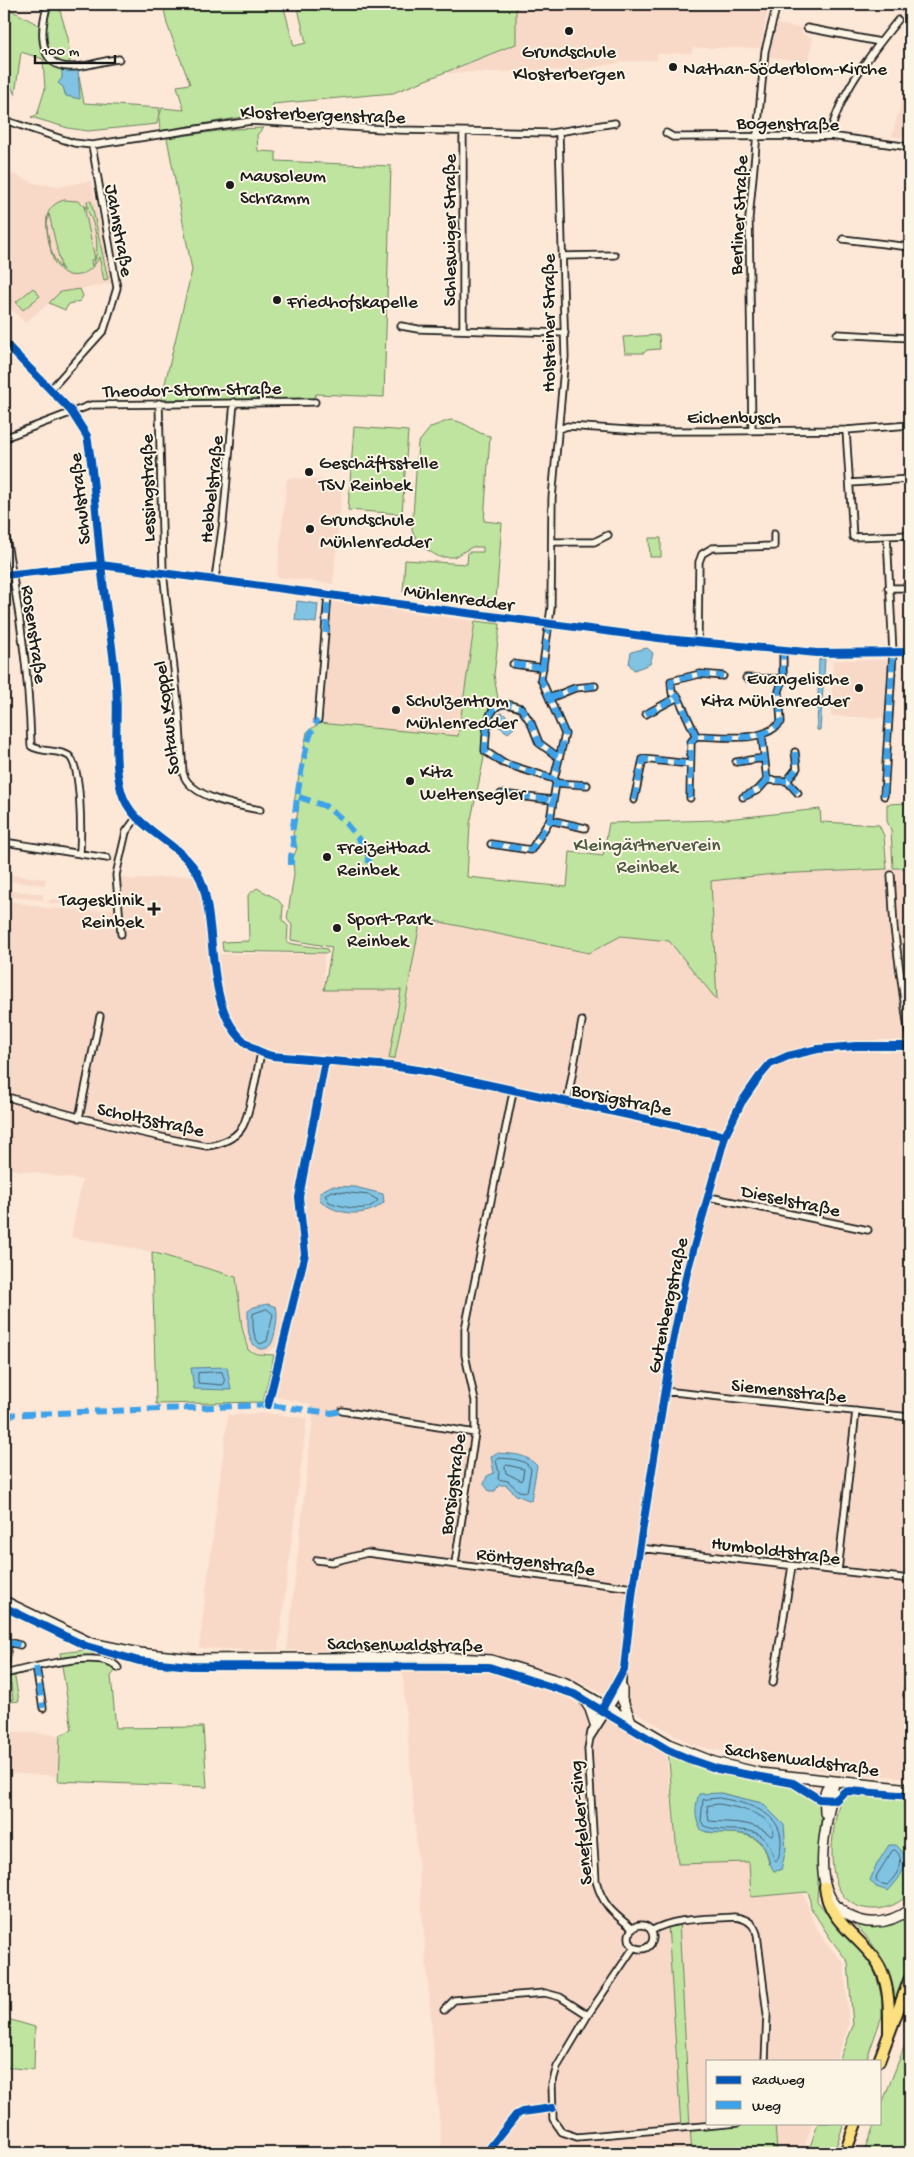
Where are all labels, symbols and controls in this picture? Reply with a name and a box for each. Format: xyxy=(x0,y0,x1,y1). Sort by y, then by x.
marker: Grundschule Klosterbergen xyxy=(563,25,575,37)
scale bar xyxy=(35,32,115,64)
place label: Grundschule Klosterbergen xyxy=(513,42,625,87)
text: 100 m xyxy=(41,43,80,61)
place label: Nathan-Söderblom-Kirche xyxy=(683,59,887,82)
marker: Nathan-Söderblom-Kirche xyxy=(667,61,679,73)
street label: Klosterbergenstraße xyxy=(240,102,406,131)
street label: Bogenstraße xyxy=(735,113,840,138)
street label: Schleswiger Straße xyxy=(440,154,463,306)
street label: Berliner Straße xyxy=(726,155,755,277)
place label: Mausoleum Schramm xyxy=(240,166,326,211)
marker: Mausoleum Schramm xyxy=(224,179,236,191)
street label: Jahnstraße xyxy=(98,183,137,279)
street label: Holsteiner Straße xyxy=(539,253,562,392)
place label: Friedhofskapelle xyxy=(286,292,418,315)
marker: Friedhofskapelle xyxy=(271,294,283,306)
street label: Theodor-Storm-Straße xyxy=(102,378,282,405)
street label: Eichenbusch xyxy=(687,408,781,431)
street label: Lessingstraße xyxy=(137,434,162,542)
street label: Hebbelstraße xyxy=(196,434,231,544)
street label: Schulstraße xyxy=(65,452,98,546)
place label: Geschäftsstelle TSV Reinbek xyxy=(318,453,438,498)
marker: Geschäftsstelle TSV Reinbek xyxy=(303,466,315,478)
place label: Grundschule Mühlenredder xyxy=(320,510,433,555)
marker: Grundschule Mühlenredder xyxy=(304,523,316,535)
street label: Mühlenredder xyxy=(402,580,517,619)
street label: Rosenstraße xyxy=(14,584,51,685)
street label: Soltaus Koppel xyxy=(150,659,187,776)
place label: Evangelische Kita Mühlenredder xyxy=(701,669,851,714)
marker: Evangelische Kita Mühlenredder xyxy=(853,682,865,694)
place label: Schulzentrum Mühlenredder xyxy=(406,691,519,736)
marker: Schulzentrum Mühlenredder xyxy=(390,704,402,716)
place label: Kita Weltensegler xyxy=(420,762,527,807)
marker: Kita Weltensegler xyxy=(404,775,416,787)
park label: Kleingärtnerverein Reinbek xyxy=(574,835,720,880)
place label: Freizeitbad Reinbek xyxy=(336,838,431,883)
marker: Freizeitbad Reinbek xyxy=(321,851,333,863)
place label: Tagesklinik Reinbek xyxy=(58,890,145,935)
marker: Tagesklinik Reinbek xyxy=(147,902,161,916)
place label: Sport-Park Reinbek xyxy=(347,909,433,954)
marker: Sport-Park Reinbek xyxy=(331,922,343,934)
street label: Borsigstraße xyxy=(568,1079,674,1123)
street label: Scholtzstraße xyxy=(95,1099,206,1144)
street label: Dieselstraße xyxy=(737,1180,842,1224)
street label: Gutenbergstraße xyxy=(644,1236,695,1376)
street label: Siemensstraße xyxy=(730,1375,847,1410)
street label: Borsigstraße xyxy=(436,1432,473,1537)
street label: Humboldtstraße xyxy=(710,1533,841,1572)
street label: Röntgenstraße xyxy=(475,1544,597,1583)
street label: Sachsenwaldstraße xyxy=(327,1634,483,1659)
street label: Sachsenwaldstraße xyxy=(723,1739,880,1784)
street label: Senefelder-Ring xyxy=(566,1759,599,1886)
legend xyxy=(706,2060,882,2124)
text: Radweg xyxy=(752,2072,805,2090)
text: Weg xyxy=(752,2098,781,2116)

